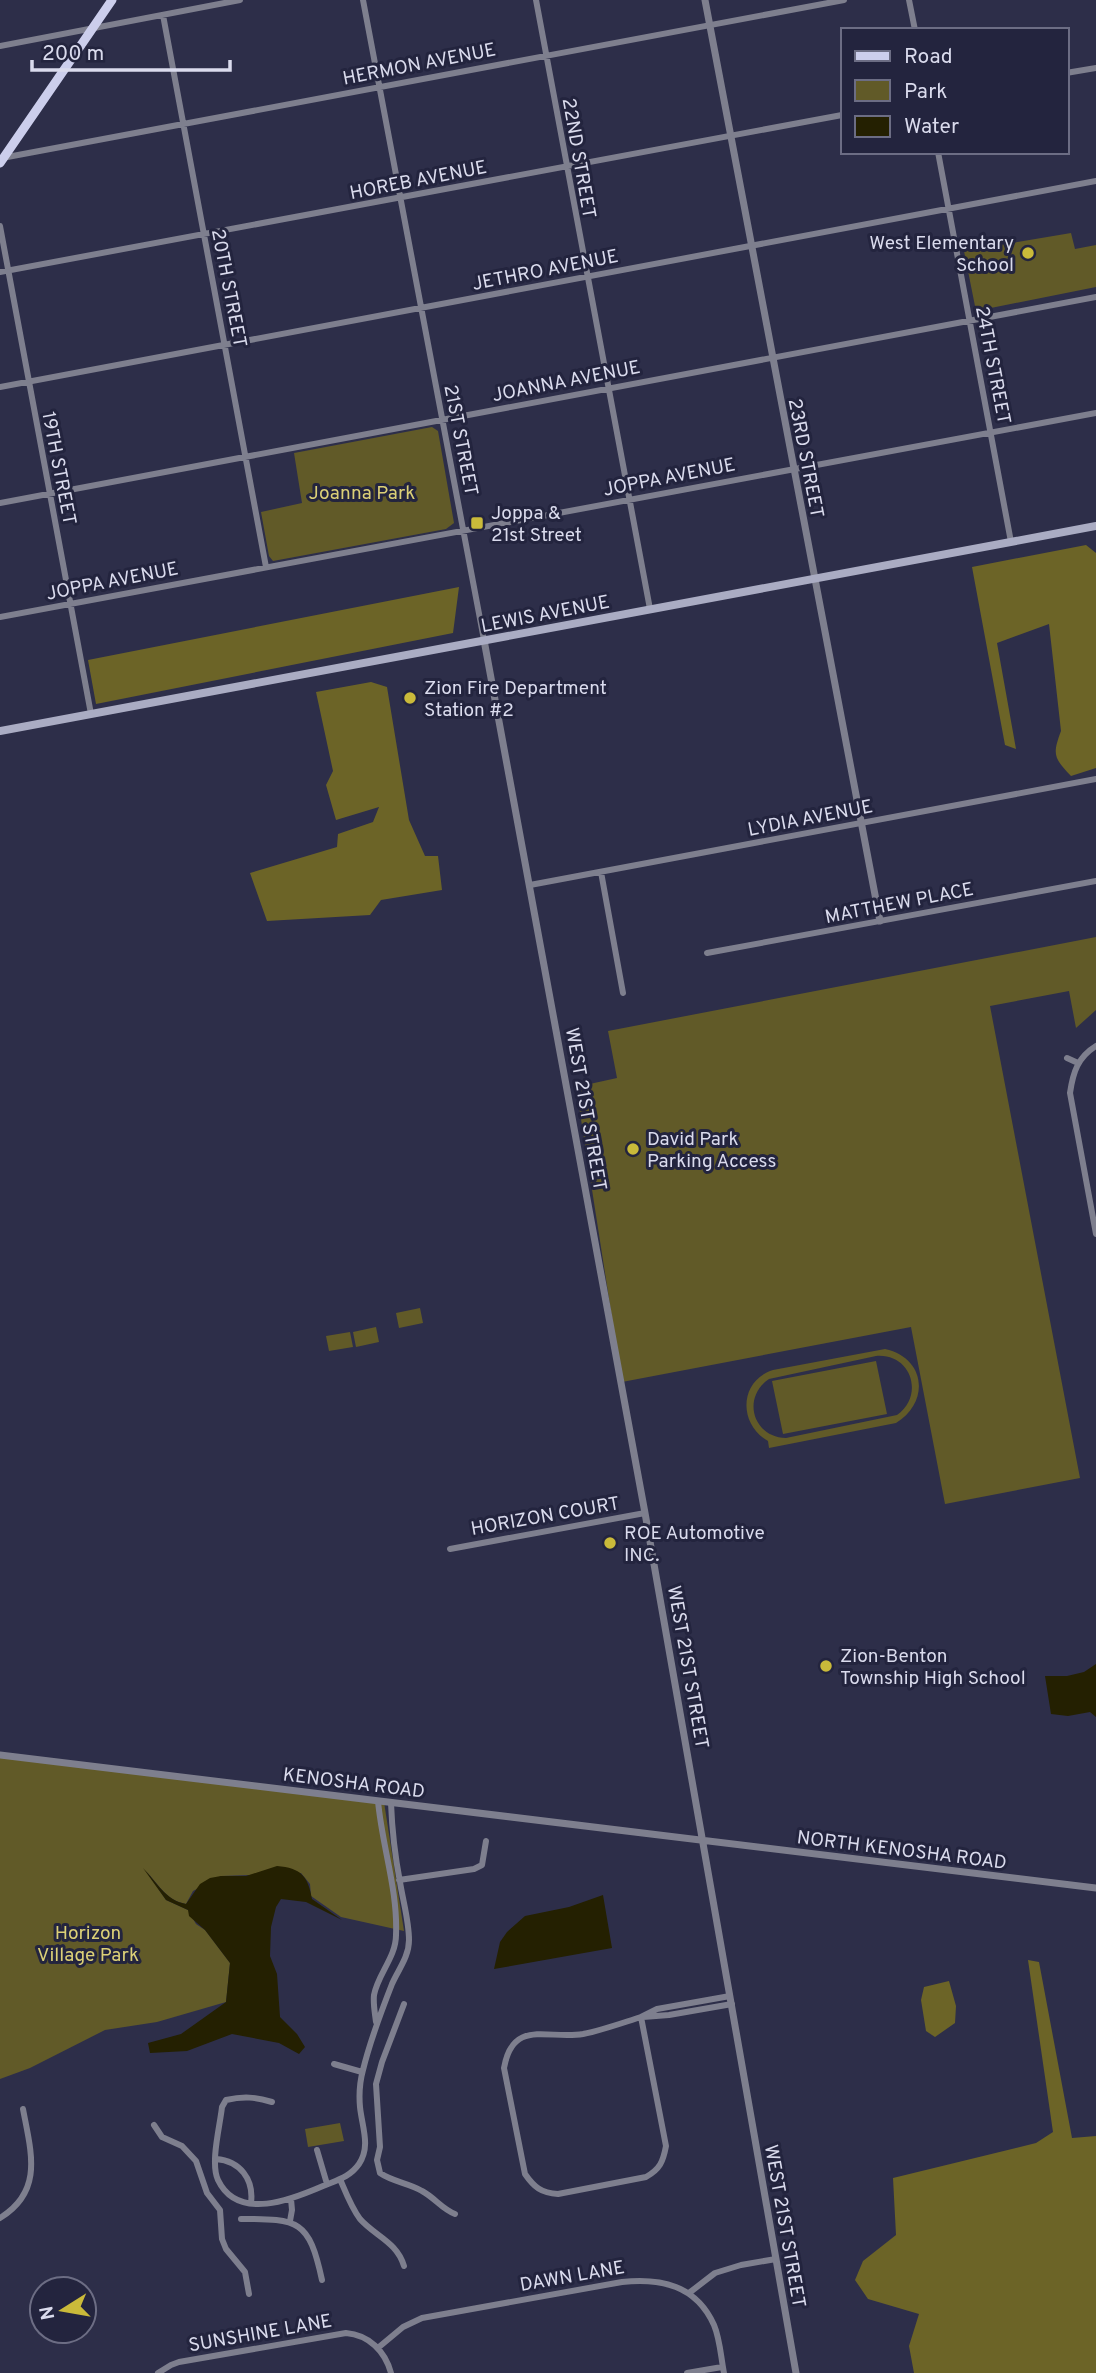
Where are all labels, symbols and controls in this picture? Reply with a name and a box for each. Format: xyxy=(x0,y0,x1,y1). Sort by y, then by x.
scale bar xyxy=(32,28,229,72)
legend xyxy=(841,28,1068,154)
street label: HERMON AVENUE xyxy=(341,38,498,92)
text: 200 m xyxy=(42,41,104,68)
text: Road xyxy=(904,44,953,71)
text: Park xyxy=(904,79,947,106)
street label: 22ND STREET xyxy=(556,96,600,221)
text: Water xyxy=(904,114,959,141)
street label: HOREB AVENUE xyxy=(348,156,489,206)
street label: 20TH STREET xyxy=(205,227,251,350)
place label: West Elementary School xyxy=(869,232,1014,278)
street label: JETHRO AVENUE xyxy=(470,245,621,297)
marker: West Elementary School xyxy=(1020,245,1036,261)
street label: 24TH STREET xyxy=(969,304,1015,427)
street label: JOANNA AVENUE xyxy=(490,356,643,408)
street label: 21ST STREET xyxy=(437,383,483,498)
street label: 23RD STREET xyxy=(782,397,828,520)
street label: 19TH STREET xyxy=(35,410,81,527)
street label: JOPPA AVENUE xyxy=(601,453,738,503)
park label: Joanna Park xyxy=(309,482,415,506)
place label: Joppa & 21st Street xyxy=(491,502,582,548)
marker: Joppa & 21st Street xyxy=(469,515,485,531)
street label: JOPPA AVENUE xyxy=(44,557,181,607)
street label: LEWIS AVENUE xyxy=(479,591,612,639)
place label: Zion Fire Department Station #2 xyxy=(424,677,607,723)
marker: Zion Fire Department Station #2 xyxy=(402,690,418,706)
street label: LYDIA AVENUE xyxy=(746,795,875,843)
street label: MATTHEW PLACE xyxy=(823,878,976,930)
street label: WEST 21ST STREET xyxy=(559,1026,611,1193)
place label: David Park Parking Access xyxy=(647,1128,776,1174)
marker: David Park Parking Access xyxy=(625,1141,641,1157)
street label: HORIZON COURT xyxy=(469,1492,622,1542)
place label: ROE Automotive INC. xyxy=(624,1522,765,1568)
marker: ROE Automotive INC. xyxy=(602,1535,618,1551)
street label: WEST 21ST STREET xyxy=(661,1584,713,1751)
place label: Zion-Benton Township High School xyxy=(840,1645,1026,1691)
marker: Zion-Benton Township High School xyxy=(818,1658,834,1674)
street label: KENOSHA ROAD xyxy=(281,1763,426,1805)
street label: NORTH KENOSHA ROAD xyxy=(795,1826,1008,1876)
park label: Horizon Village Park xyxy=(37,1922,139,1968)
street label: WEST 21ST STREET xyxy=(758,2143,810,2310)
street label: DAWN LANE xyxy=(518,2256,627,2298)
north arrow xyxy=(28,2275,98,2345)
text: N xyxy=(35,2304,61,2322)
street label: SUNSHINE LANE xyxy=(187,2310,334,2358)

